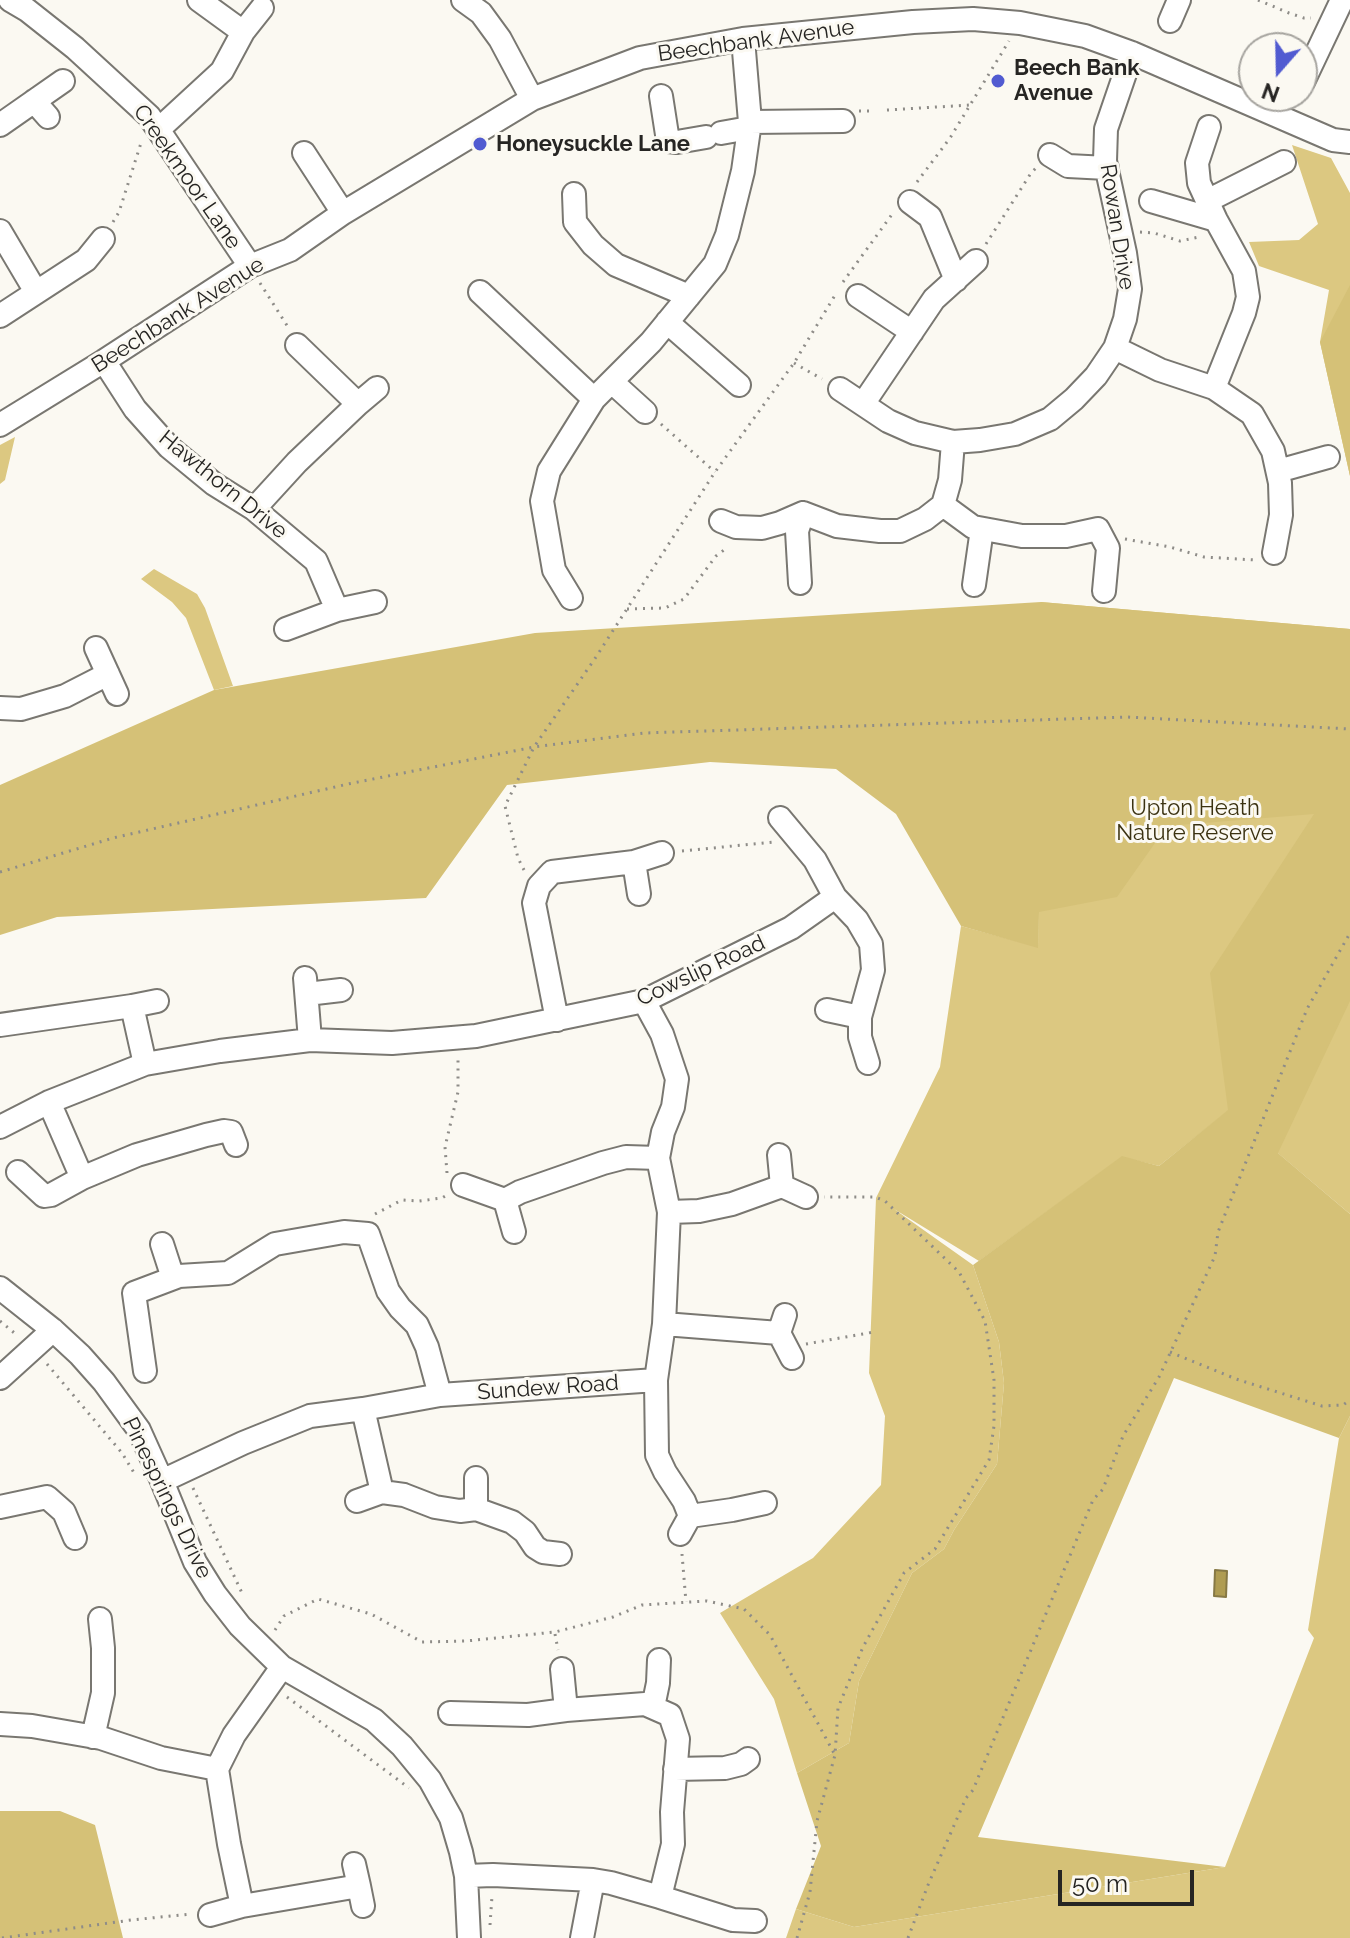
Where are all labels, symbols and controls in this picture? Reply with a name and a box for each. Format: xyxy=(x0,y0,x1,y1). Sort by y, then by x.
street label: Beechbank Avenue xyxy=(656,14,856,68)
north arrow xyxy=(1238,32,1318,112)
place label: Beech Bank Avenue xyxy=(1014,55,1139,106)
marker: Beech Bank Avenue xyxy=(989,72,1007,90)
text: N xyxy=(1258,78,1283,108)
street label: Creekmoor Lane xyxy=(127,100,247,254)
place label: Honeysuckle Lane xyxy=(496,131,690,157)
marker: Honeysuckle Lane xyxy=(471,135,489,153)
street label: Rowan Drive xyxy=(1094,162,1140,292)
street label: Beechbank Avenue xyxy=(87,251,269,379)
street label: Hawthorn Drive xyxy=(153,425,293,545)
park label: Upton Heath Nature Reserve xyxy=(1116,795,1274,846)
street label: Cowslip Road xyxy=(633,930,769,1012)
street label: Sundew Road xyxy=(476,1370,620,1406)
street label: Pinesprings Drive xyxy=(117,1413,217,1583)
scale bar xyxy=(1062,1854,1198,1904)
text: 50 m xyxy=(1072,1869,1128,1898)

